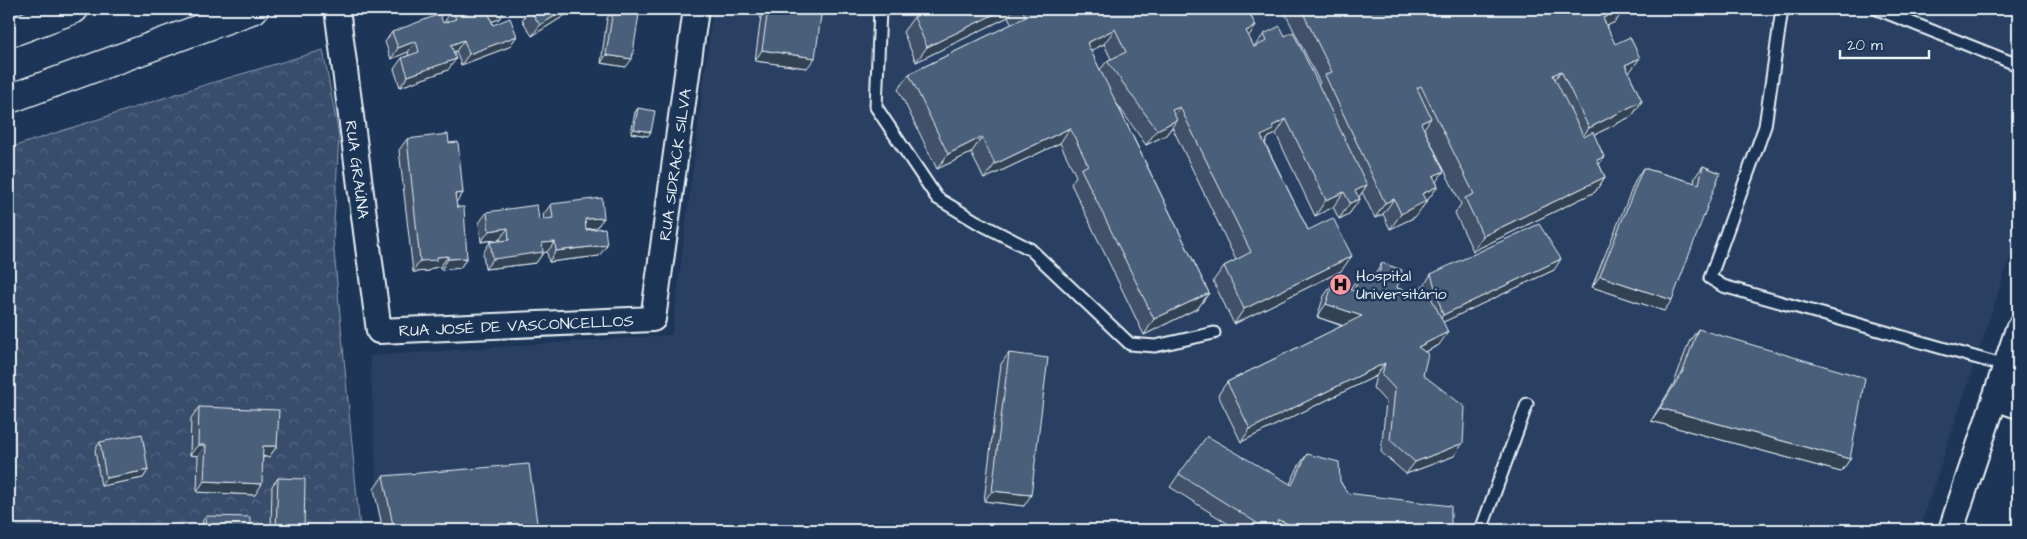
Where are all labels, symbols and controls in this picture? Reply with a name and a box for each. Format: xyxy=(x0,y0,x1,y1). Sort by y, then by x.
scale bar xyxy=(1840,28,1928,60)
text: 20 m xyxy=(1847,35,1883,56)
street label: RUA SIDRACK SILVA xyxy=(654,87,697,242)
street label: RUA GRAÚNA xyxy=(340,119,374,220)
place label: Hospital Universitário xyxy=(1356,265,1447,305)
hospital icon: Hospital Universitário xyxy=(1328,272,1352,296)
street label: RUA JOSÉ DE VASCONCELLOS xyxy=(398,310,634,342)

